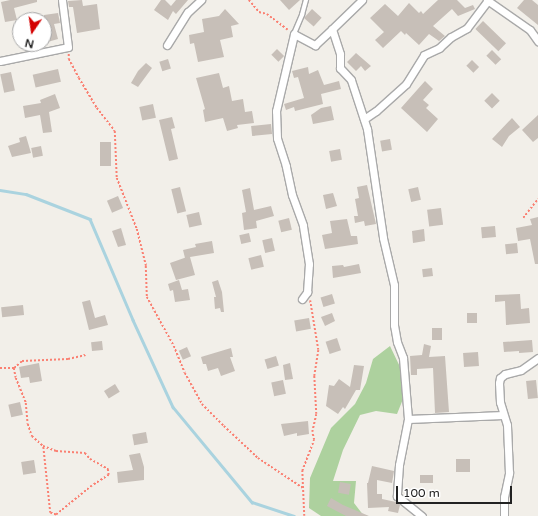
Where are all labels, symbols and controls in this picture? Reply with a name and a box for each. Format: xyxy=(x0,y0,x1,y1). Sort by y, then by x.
north arrow xyxy=(12,12,52,52)
text: N xyxy=(24,36,35,51)
scale bar xyxy=(398,478,514,504)
text: 100 m xyxy=(403,486,440,500)

